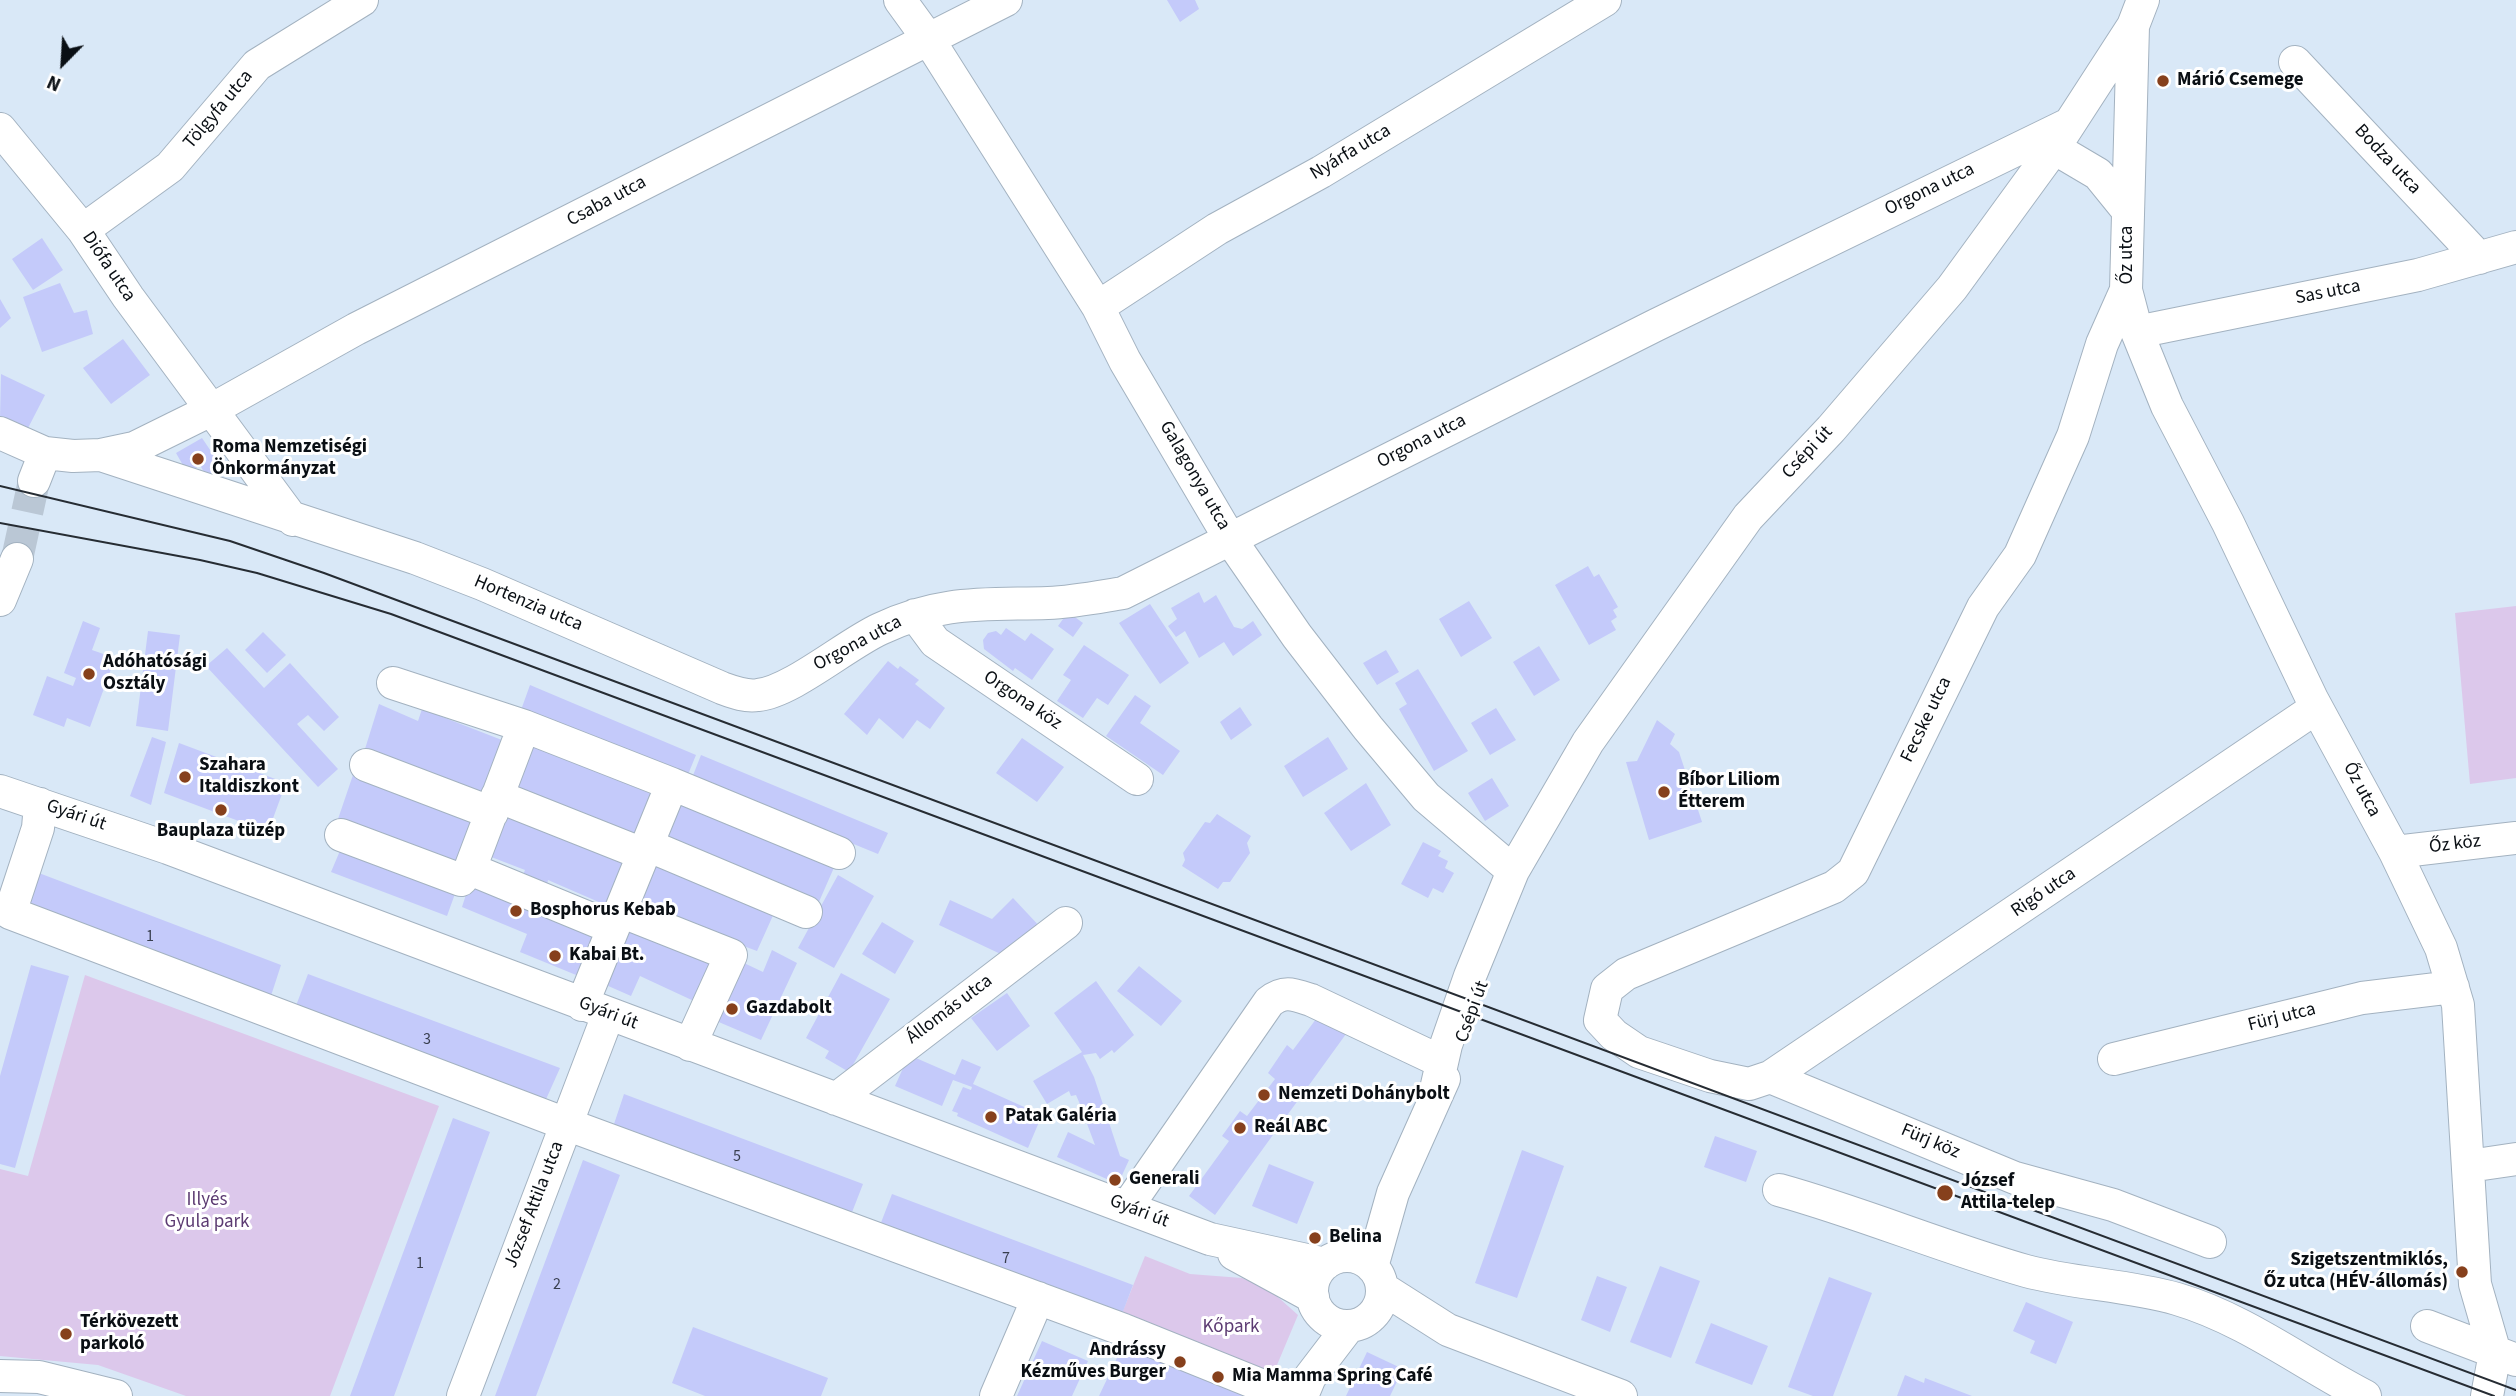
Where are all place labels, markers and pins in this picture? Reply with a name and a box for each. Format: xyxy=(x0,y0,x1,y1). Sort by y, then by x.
place label: Márió Csemege xyxy=(2177,70,2304,92)
marker: Márió Csemege xyxy=(2155,73,2171,89)
place label: Roma Nemzetiségi Önkormányzat xyxy=(212,437,367,481)
marker: Roma Nemzetiségi Önkormányzat xyxy=(190,451,206,467)
place label: Adóhatósági Osztály xyxy=(103,652,207,696)
marker: Adóhatósági Osztály xyxy=(81,666,97,682)
place label: Szahara Italdiszkont xyxy=(199,755,299,799)
marker: Szahara Italdiszkont xyxy=(177,769,193,785)
place label: Bíbor Liliom Étterem xyxy=(1678,770,1780,814)
marker: Bíbor Liliom Étterem xyxy=(1656,784,1672,800)
marker: Bauplaza tüzép xyxy=(213,802,229,818)
place label: Bauplaza tüzép xyxy=(157,821,285,843)
place label: Bosphorus Kebab xyxy=(530,900,676,922)
marker: Bosphorus Kebab xyxy=(508,903,524,919)
place label: Kabai Bt. xyxy=(569,945,644,967)
marker: Kabai Bt. xyxy=(547,948,563,964)
place label: Gazdabolt xyxy=(746,998,832,1020)
marker: Gazdabolt xyxy=(724,1001,740,1017)
place label: Nemzeti Dohánybolt xyxy=(1278,1084,1450,1106)
marker: Nemzeti Dohánybolt xyxy=(1256,1087,1272,1103)
place label: Patak Galéria xyxy=(1005,1106,1117,1128)
marker: Patak Galéria xyxy=(983,1109,999,1125)
place label: Reál ABC xyxy=(1254,1117,1328,1139)
marker: Reál ABC xyxy=(1232,1120,1248,1136)
place label: Generali xyxy=(1129,1169,1199,1191)
place label: József Attila-telep xyxy=(1961,1171,2055,1215)
marker: Generali xyxy=(1107,1172,1123,1188)
marker: József Attila-telep xyxy=(1935,1183,1955,1203)
place label: Belina xyxy=(1329,1227,1382,1249)
marker: Belina xyxy=(1307,1230,1323,1246)
place label: Szigetszentmiklós, Őz utca (HÉV-állomás) xyxy=(2264,1250,2448,1294)
marker: Szigetszentmiklós, Őz utca (HÉV-állomás) xyxy=(2454,1264,2470,1280)
place label: Térkövezett parkoló xyxy=(80,1312,179,1356)
marker: Térkövezett parkoló xyxy=(58,1326,74,1342)
place label: Andrássy Kézműves Burger xyxy=(1020,1340,1166,1384)
marker: Andrássy Kézműves Burger xyxy=(1172,1354,1188,1370)
place label: Mia Mamma Spring Café xyxy=(1232,1366,1433,1388)
marker: Mia Mamma Spring Café xyxy=(1210,1369,1226,1385)

